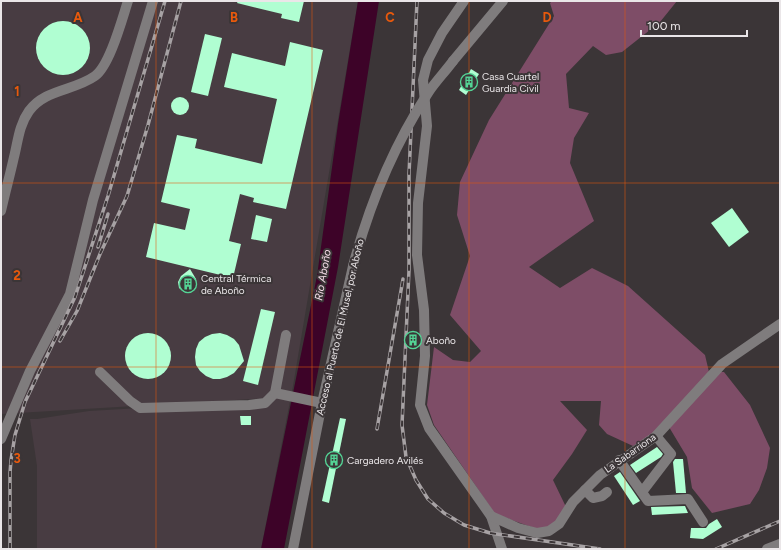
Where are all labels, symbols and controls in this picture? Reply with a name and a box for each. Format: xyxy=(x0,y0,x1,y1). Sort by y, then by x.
text: A xyxy=(73,10,83,25)
text: B xyxy=(230,10,238,25)
text: C xyxy=(385,10,395,25)
text: D xyxy=(542,10,552,25)
scale bar xyxy=(641,12,747,38)
text: 100 m xyxy=(647,19,681,33)
place label: Casa Cuartel Guardia Civil xyxy=(482,70,539,95)
building icon: Casa Cuartel Guardia Civil xyxy=(459,72,479,92)
text: 1 xyxy=(14,84,20,99)
street label: Acceso al Puerto de El Musel, por Aboño xyxy=(313,237,367,417)
water label: Rio Aboño xyxy=(312,248,334,301)
text: 2 xyxy=(13,268,21,283)
place label: Central Térmica de Aboño xyxy=(201,272,271,297)
building icon: Central Térmica de Aboño xyxy=(178,274,198,294)
building icon: Aboño xyxy=(403,330,423,350)
place label: Aboño xyxy=(426,334,456,347)
street label: La Sabarriona xyxy=(601,430,659,476)
building icon: Cargadero Avilés xyxy=(324,450,344,470)
text: 3 xyxy=(13,451,21,466)
place label: Cargadero Avilés xyxy=(347,454,423,467)

